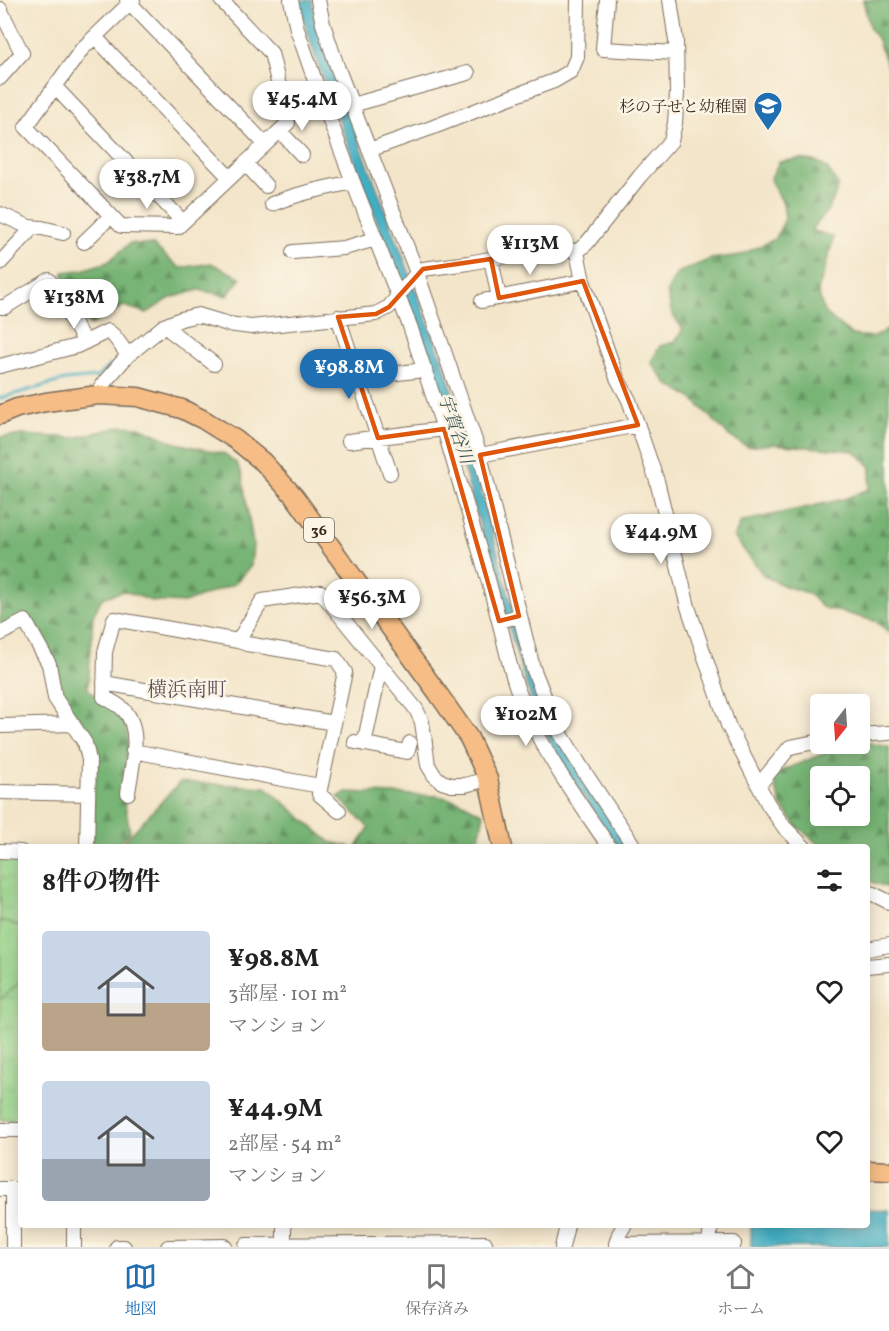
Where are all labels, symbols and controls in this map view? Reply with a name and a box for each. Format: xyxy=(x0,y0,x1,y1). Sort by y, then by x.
pin: ¥45.4M xyxy=(253,81,351,132)
text: ¥45.4M xyxy=(266,86,338,114)
school or university icon: 杉の子せと幼稚園 xyxy=(752,90,784,132)
place label: 杉の子せと幼稚園 xyxy=(619,97,747,119)
pin: ¥38.7M xyxy=(98,159,196,210)
text: ¥38.7M xyxy=(113,164,181,192)
pin: ¥113M xyxy=(488,225,572,276)
text: ¥113M xyxy=(501,230,559,258)
pin: ¥138M xyxy=(32,279,116,330)
text: ¥138M xyxy=(43,284,105,312)
pin: ¥98.8M xyxy=(300,349,398,400)
text: ¥98.8M xyxy=(314,354,384,382)
water label: 宇賀谷川 xyxy=(431,391,479,469)
pin: ¥44.9M xyxy=(612,514,710,565)
road number: 36 xyxy=(304,518,334,542)
text: ¥44.9M xyxy=(625,519,697,547)
pin: ¥56.3M xyxy=(323,579,421,630)
text: ¥56.3M xyxy=(338,584,406,612)
district label: 横浜南町 xyxy=(147,677,227,705)
north arrow xyxy=(810,694,870,754)
map controls xyxy=(810,694,870,826)
pin: ¥102M xyxy=(484,696,568,747)
text: ¥102M xyxy=(495,701,557,729)
button: locate xyxy=(810,766,870,826)
icon: filters xyxy=(813,864,846,897)
text: 8件の物件 xyxy=(42,865,160,901)
text: ¥98.8M xyxy=(228,941,319,977)
icon: home xyxy=(90,955,162,1027)
icon: heart xyxy=(813,975,846,1008)
text: 3部屋 · 101 m² xyxy=(228,981,347,1009)
text: マンション xyxy=(228,1013,327,1041)
text: ¥44.9M xyxy=(228,1091,323,1127)
icon: home xyxy=(90,1105,162,1177)
icon: heart xyxy=(813,1125,846,1158)
text: 2部屋 · 54 m² xyxy=(228,1131,341,1159)
text: マンション xyxy=(228,1163,327,1191)
tab: 地図 xyxy=(124,1260,157,1321)
tab: 保存済み xyxy=(405,1260,469,1321)
tab: ホーム xyxy=(717,1260,765,1321)

